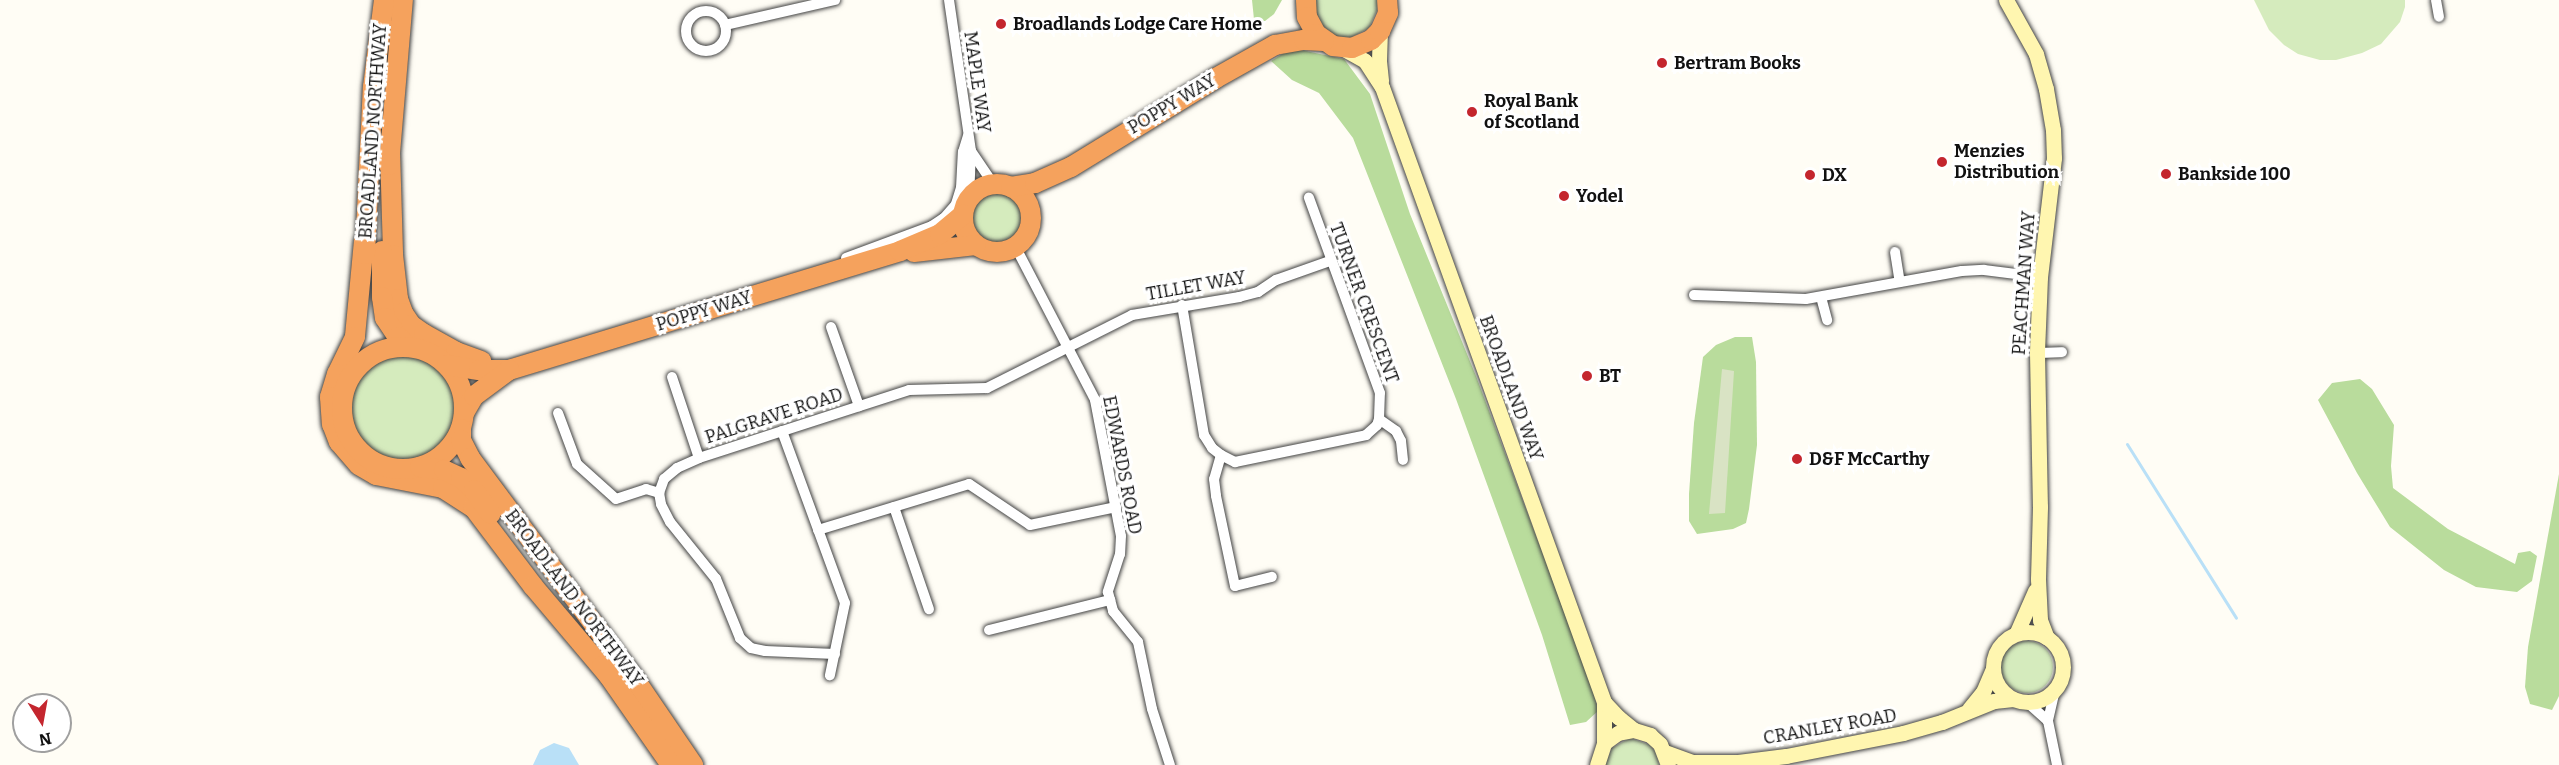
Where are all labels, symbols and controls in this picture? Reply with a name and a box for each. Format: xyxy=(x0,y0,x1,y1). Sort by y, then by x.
place label: Broadlands Lodge Care Home xyxy=(1013,13,1262,35)
marker: Broadlands Lodge Care Home xyxy=(994,17,1008,31)
street label: BROADLAND NORTHWAY xyxy=(355,22,391,240)
street label: MAPLE WAY xyxy=(959,30,995,134)
place label: Bertram Books xyxy=(1674,52,1801,74)
marker: Bertram Books xyxy=(1655,56,1669,70)
street label: POPPY WAY xyxy=(1124,69,1220,139)
place label: Royal Bank of Scotland xyxy=(1484,91,1579,134)
marker: Royal Bank of Scotland xyxy=(1465,105,1479,119)
place label: Menzies Distribution xyxy=(1954,141,2059,184)
marker: Menzies Distribution xyxy=(1935,155,1949,169)
place label: Bankside 100 xyxy=(2178,163,2291,185)
place label: DX xyxy=(1822,164,1847,186)
marker: Bankside 100 xyxy=(2159,167,2173,181)
marker: DX xyxy=(1803,168,1817,182)
place label: Yodel xyxy=(1576,185,1623,207)
marker: Yodel xyxy=(1557,189,1571,203)
street label: PEACHMAN WAY xyxy=(2008,210,2040,356)
street label: TURNER CRESCENT xyxy=(1325,220,1403,386)
street label: TILLET WAY xyxy=(1145,267,1247,305)
street label: POPPY WAY xyxy=(653,286,755,336)
street label: BROADLAND WAY xyxy=(1475,312,1547,464)
place label: BT xyxy=(1599,365,1621,387)
marker: BT xyxy=(1580,369,1594,383)
street label: PALGRAVE ROAD xyxy=(702,384,846,448)
street label: EDWARDS ROAD xyxy=(1098,394,1146,536)
place label: D&F McCarthy xyxy=(1809,448,1930,470)
marker: D&F McCarthy xyxy=(1790,452,1804,466)
street label: BROADLAND NORTHWAY xyxy=(500,505,648,691)
north arrow xyxy=(12,693,72,753)
street label: CRANLEY ROAD xyxy=(1762,705,1898,749)
text: N xyxy=(37,729,53,750)

